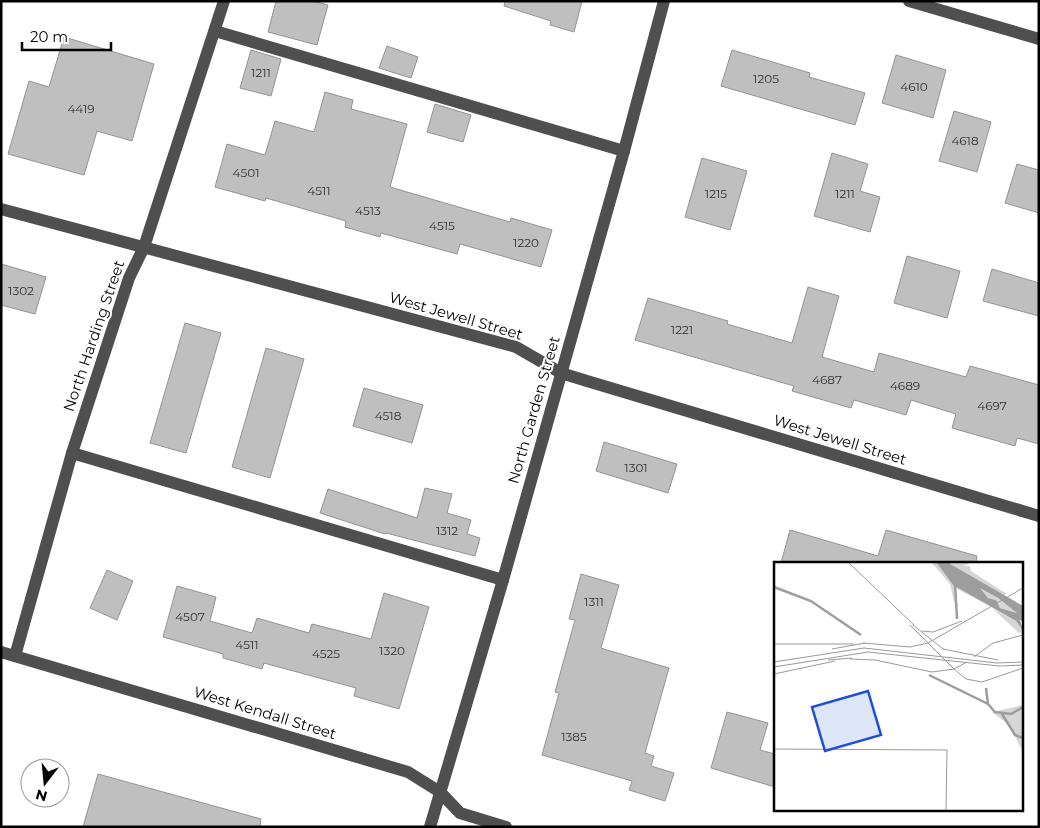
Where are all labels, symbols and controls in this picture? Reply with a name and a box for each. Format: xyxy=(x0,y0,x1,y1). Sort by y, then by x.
scale bar xyxy=(22,20,111,52)
text: 20 m xyxy=(30,27,68,46)
house number: 1211 xyxy=(251,65,271,80)
house number: 1205 xyxy=(753,71,779,86)
house number: 4610 xyxy=(900,79,928,94)
house number: 4419 xyxy=(67,101,95,116)
house number: 4618 xyxy=(951,133,979,148)
house number: 4501 xyxy=(233,165,259,180)
house number: 4511 xyxy=(307,183,331,198)
house number: 1215 xyxy=(705,186,727,201)
house number: 1211 xyxy=(835,186,855,201)
house number: 4513 xyxy=(355,203,381,218)
house number: 4515 xyxy=(429,218,455,233)
house number: 1220 xyxy=(513,235,539,250)
street label: North Harding Street xyxy=(59,258,128,414)
house number: 1302 xyxy=(8,283,34,298)
street label: West Jewell Street xyxy=(387,287,525,344)
house number: 1221 xyxy=(671,322,693,337)
street label: North Garden Street xyxy=(503,334,564,486)
house number: 4687 xyxy=(812,372,842,387)
house number: 4689 xyxy=(890,378,920,393)
house number: 4697 xyxy=(977,398,1007,413)
house number: 4518 xyxy=(375,408,402,423)
street label: West Jewell Street xyxy=(771,410,909,469)
house number: 1301 xyxy=(624,460,648,475)
house number: 1312 xyxy=(436,523,458,538)
inset map xyxy=(774,562,1022,810)
house number: 1311 xyxy=(584,594,604,609)
house number: 4507 xyxy=(175,609,205,624)
house number: 4511 xyxy=(235,637,259,652)
house number: 1320 xyxy=(379,643,405,658)
house number: 4525 xyxy=(312,646,340,661)
street label: West Kendall Street xyxy=(192,682,339,743)
house number: 1385 xyxy=(561,729,587,744)
north arrow xyxy=(20,758,70,808)
text: N xyxy=(33,785,49,806)

